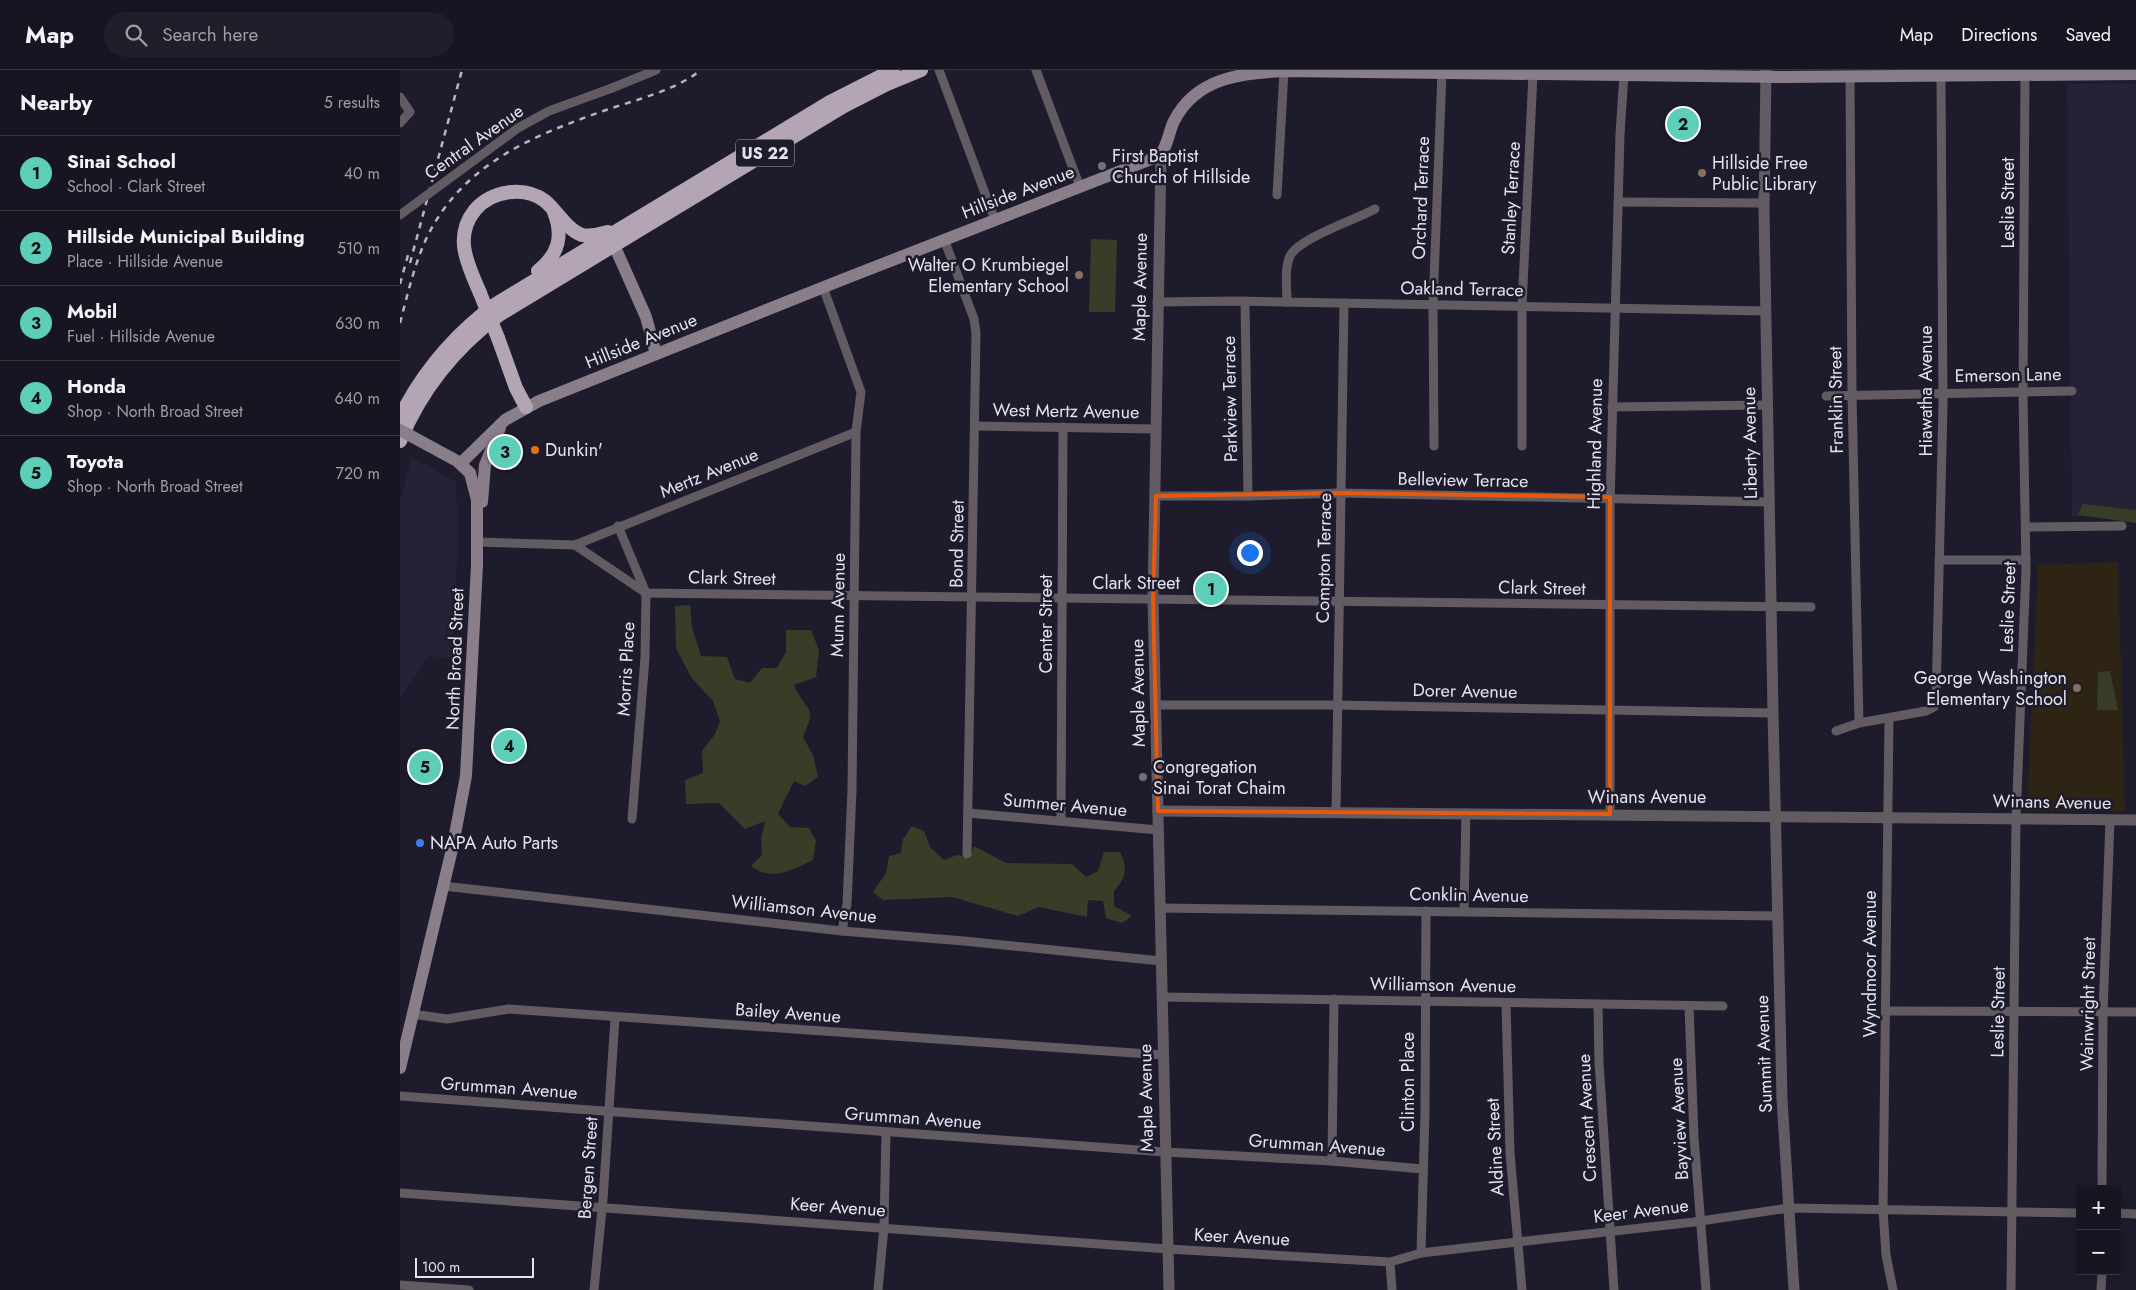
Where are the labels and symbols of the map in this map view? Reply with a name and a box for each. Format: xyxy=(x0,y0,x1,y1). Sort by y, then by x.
street label: Central Avenue xyxy=(419,98,529,186)
pin: 2 xyxy=(1667,105,1699,143)
street label: Orchard Terrace xyxy=(1406,136,1436,260)
road number: US 22 xyxy=(736,140,794,166)
street label: Stanley Terrace xyxy=(1495,141,1527,255)
place label: First Baptist Church of Hillside xyxy=(1112,143,1250,190)
place label: Hillside Free Public Library xyxy=(1712,150,1817,197)
street label: Leslie Street xyxy=(1995,157,2021,249)
street label: Hillside Avenue xyxy=(958,159,1078,225)
marker: First Baptist Church of Hillside xyxy=(1096,160,1108,172)
marker: Hillside Free Public Library xyxy=(1696,167,1708,179)
street label: Maple Avenue xyxy=(1126,233,1154,341)
place label: Walter O Krumbiegel Elementary School xyxy=(908,252,1069,299)
marker: Walter O Krumbiegel Elementary School xyxy=(1073,269,1085,281)
street label: Oakland Terrace xyxy=(1400,275,1524,303)
street label: Hillside Avenue xyxy=(581,307,701,375)
street label: Hiawatha Avenue xyxy=(1913,326,1939,456)
street label: Parkview Terrace xyxy=(1216,336,1244,462)
street label: Franklin Street xyxy=(1822,345,1850,454)
street label: Emerson Lane xyxy=(1954,361,2062,389)
street label: Highland Avenue xyxy=(1581,378,1609,510)
street label: Liberty Avenue xyxy=(1736,387,1764,499)
street label: West Mertz Avenue xyxy=(992,397,1140,425)
pin: 3 xyxy=(489,433,521,471)
place label: Dunkin' xyxy=(545,437,603,463)
street label: Mertz Avenue xyxy=(656,441,762,505)
marker: Dunkin' xyxy=(529,444,541,456)
street label: Belleview Terrace xyxy=(1398,466,1528,494)
street label: Compton Terrace xyxy=(1310,493,1338,623)
street label: Bond Street xyxy=(943,499,971,588)
your location xyxy=(1237,540,1263,566)
street label: Munn Avenue xyxy=(824,553,852,657)
street label: Leslie Street xyxy=(1993,560,2023,653)
street label: Clark Street xyxy=(688,564,777,592)
street label: Clark Street xyxy=(1092,570,1180,596)
pin: 1 xyxy=(1195,570,1227,608)
street label: Center Street xyxy=(1033,574,1059,674)
street label: Clark Street xyxy=(1498,574,1587,602)
street label: North Broad Street xyxy=(440,587,470,730)
street label: Morris Place xyxy=(611,621,641,717)
street label: Maple Avenue xyxy=(1124,639,1152,747)
place label: George Washington Elementary School xyxy=(1914,665,2067,712)
street label: Dorer Avenue xyxy=(1412,677,1518,705)
marker: George Washington Elementary School xyxy=(2071,682,2083,694)
pin: 4 xyxy=(493,727,525,765)
pin: 5 xyxy=(409,748,441,786)
place label: Congregation Sinai Torat Chaim xyxy=(1153,754,1286,801)
marker: Congregation Sinai Torat Chaim xyxy=(1137,771,1149,783)
street label: Winans Avenue xyxy=(1588,784,1706,810)
street label: Summer Avenue xyxy=(1002,787,1128,823)
street label: Winans Avenue xyxy=(1992,788,2112,816)
place label: NAPA Auto Parts xyxy=(430,830,558,856)
marker: NAPA Auto Parts xyxy=(414,837,426,849)
street label: Conklin Avenue xyxy=(1409,881,1529,909)
street label: Williamson Avenue xyxy=(730,888,878,930)
street label: Wyndmoor Avenue xyxy=(1857,891,1883,1037)
street label: Wainwright Street xyxy=(2074,936,2102,1071)
street label: Leslie Street xyxy=(1984,966,2012,1058)
street label: Williamson Avenue xyxy=(1370,971,1516,999)
street label: Summit Avenue xyxy=(1749,995,1779,1113)
street label: Bailey Avenue xyxy=(734,996,842,1030)
street label: Clinton Place xyxy=(1395,1032,1421,1132)
street label: Maple Avenue xyxy=(1132,1044,1160,1152)
street label: Crescent Avenue xyxy=(1571,1053,1603,1183)
street label: Bayview Avenue xyxy=(1663,1057,1695,1181)
street label: Grumman Avenue xyxy=(440,1070,578,1106)
street label: Aldine Street xyxy=(1479,1097,1511,1197)
street label: Grumman Avenue xyxy=(844,1100,982,1136)
street label: Bergen Street xyxy=(571,1115,605,1220)
street label: Grumman Avenue xyxy=(1248,1127,1386,1163)
street label: Keer Avenue xyxy=(789,1191,887,1223)
street label: Keer Avenue xyxy=(1592,1192,1690,1230)
street label: Keer Avenue xyxy=(1193,1222,1291,1252)
scale bar xyxy=(415,1255,534,1278)

